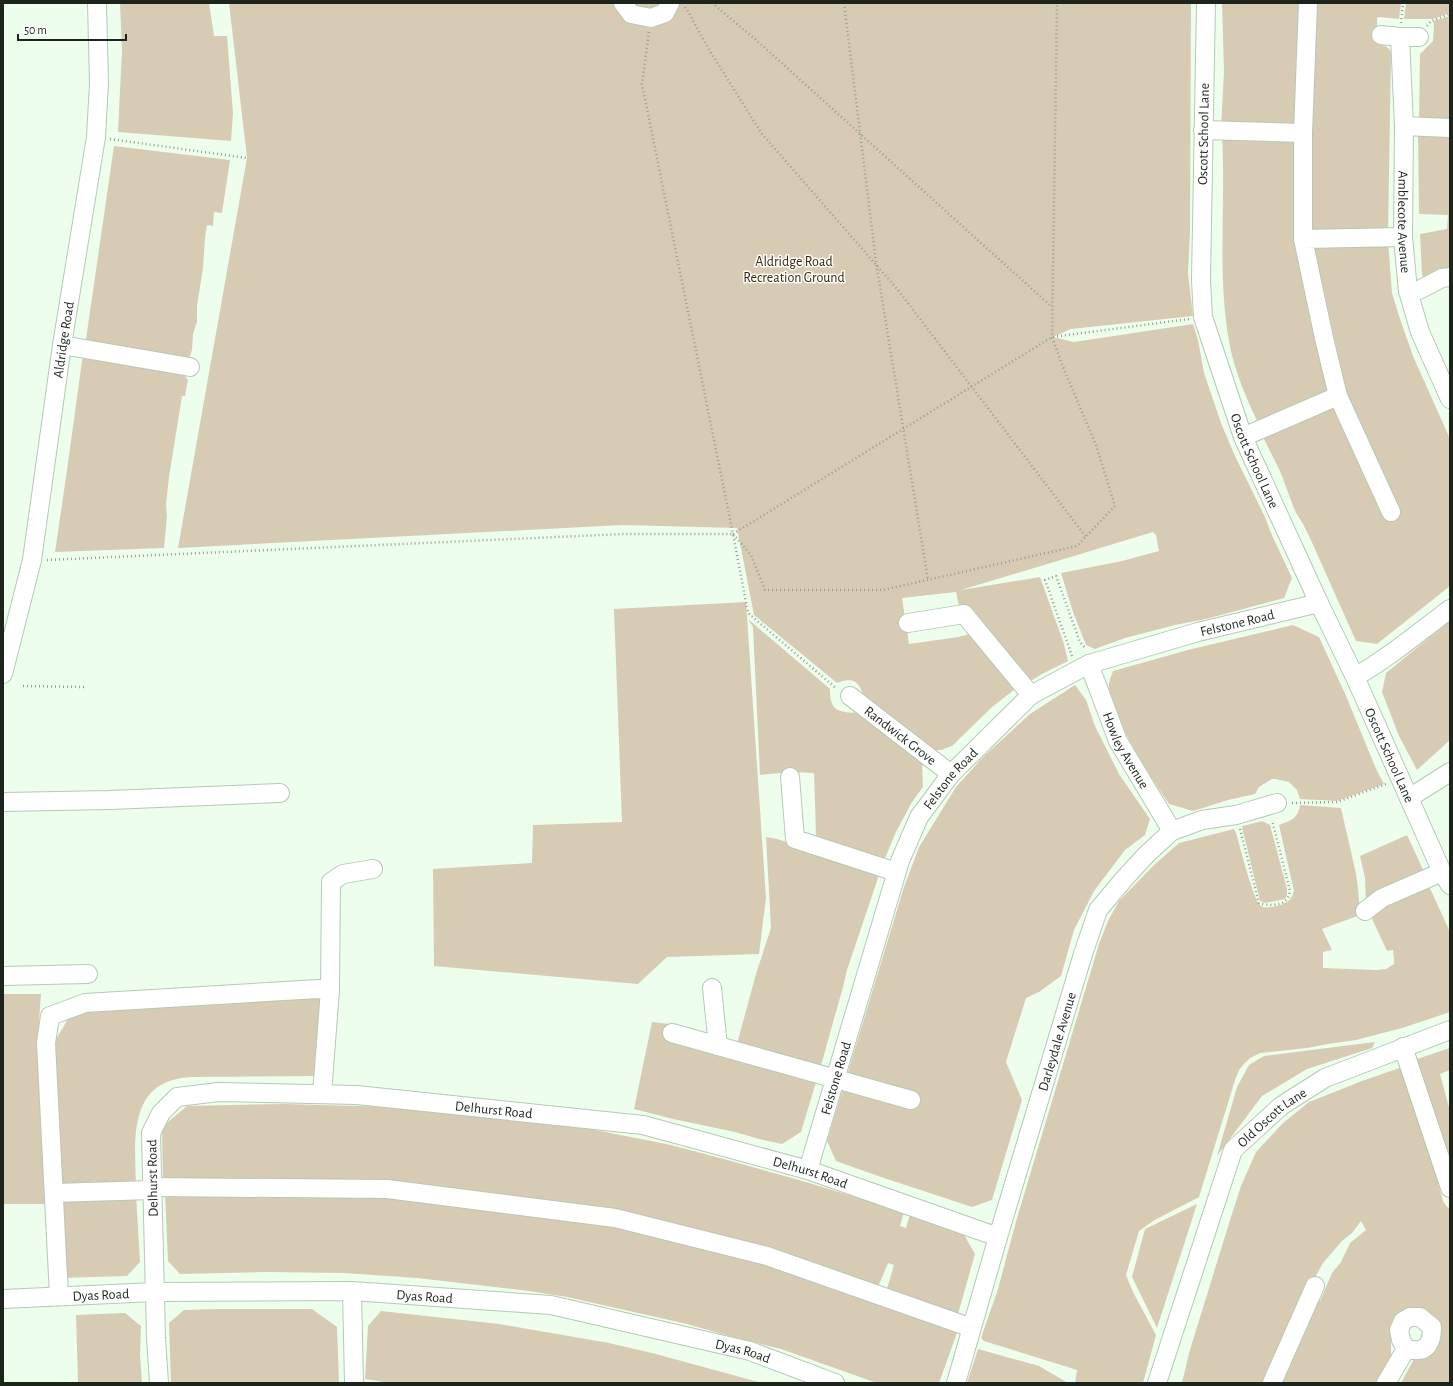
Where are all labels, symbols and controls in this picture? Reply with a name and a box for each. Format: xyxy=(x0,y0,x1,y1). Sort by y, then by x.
scale bar xyxy=(18,16,126,42)
text: 50 m xyxy=(24,24,47,36)
street label: Oscott School Lane xyxy=(1196,83,1212,185)
street label: Amblecote Avenue xyxy=(1395,171,1412,274)
park label: Aldridge Road Recreation Ground xyxy=(743,255,845,285)
street label: Aldridge Road xyxy=(51,301,77,379)
street label: Oscott School Lane xyxy=(1228,412,1281,511)
street label: Felstone Road xyxy=(1199,608,1276,639)
street label: Randwick Grove xyxy=(861,704,939,768)
street label: Oscott School Lane xyxy=(1362,706,1416,805)
street label: Howley Avenue xyxy=(1100,710,1151,791)
street label: Felstone Road xyxy=(921,746,981,812)
street label: Darleydale Avenue xyxy=(1036,991,1079,1093)
street label: Felstone Road xyxy=(819,1040,854,1117)
street label: Old Oscott Lane xyxy=(1235,1086,1309,1150)
street label: Delhurst Road xyxy=(454,1099,533,1121)
street label: Delhurst Road xyxy=(145,1139,161,1217)
street label: Delhurst Road xyxy=(771,1155,849,1191)
street label: Dyas Road xyxy=(72,1287,130,1304)
street label: Dyas Road xyxy=(396,1288,453,1306)
street label: Dyas Road xyxy=(714,1337,772,1366)

